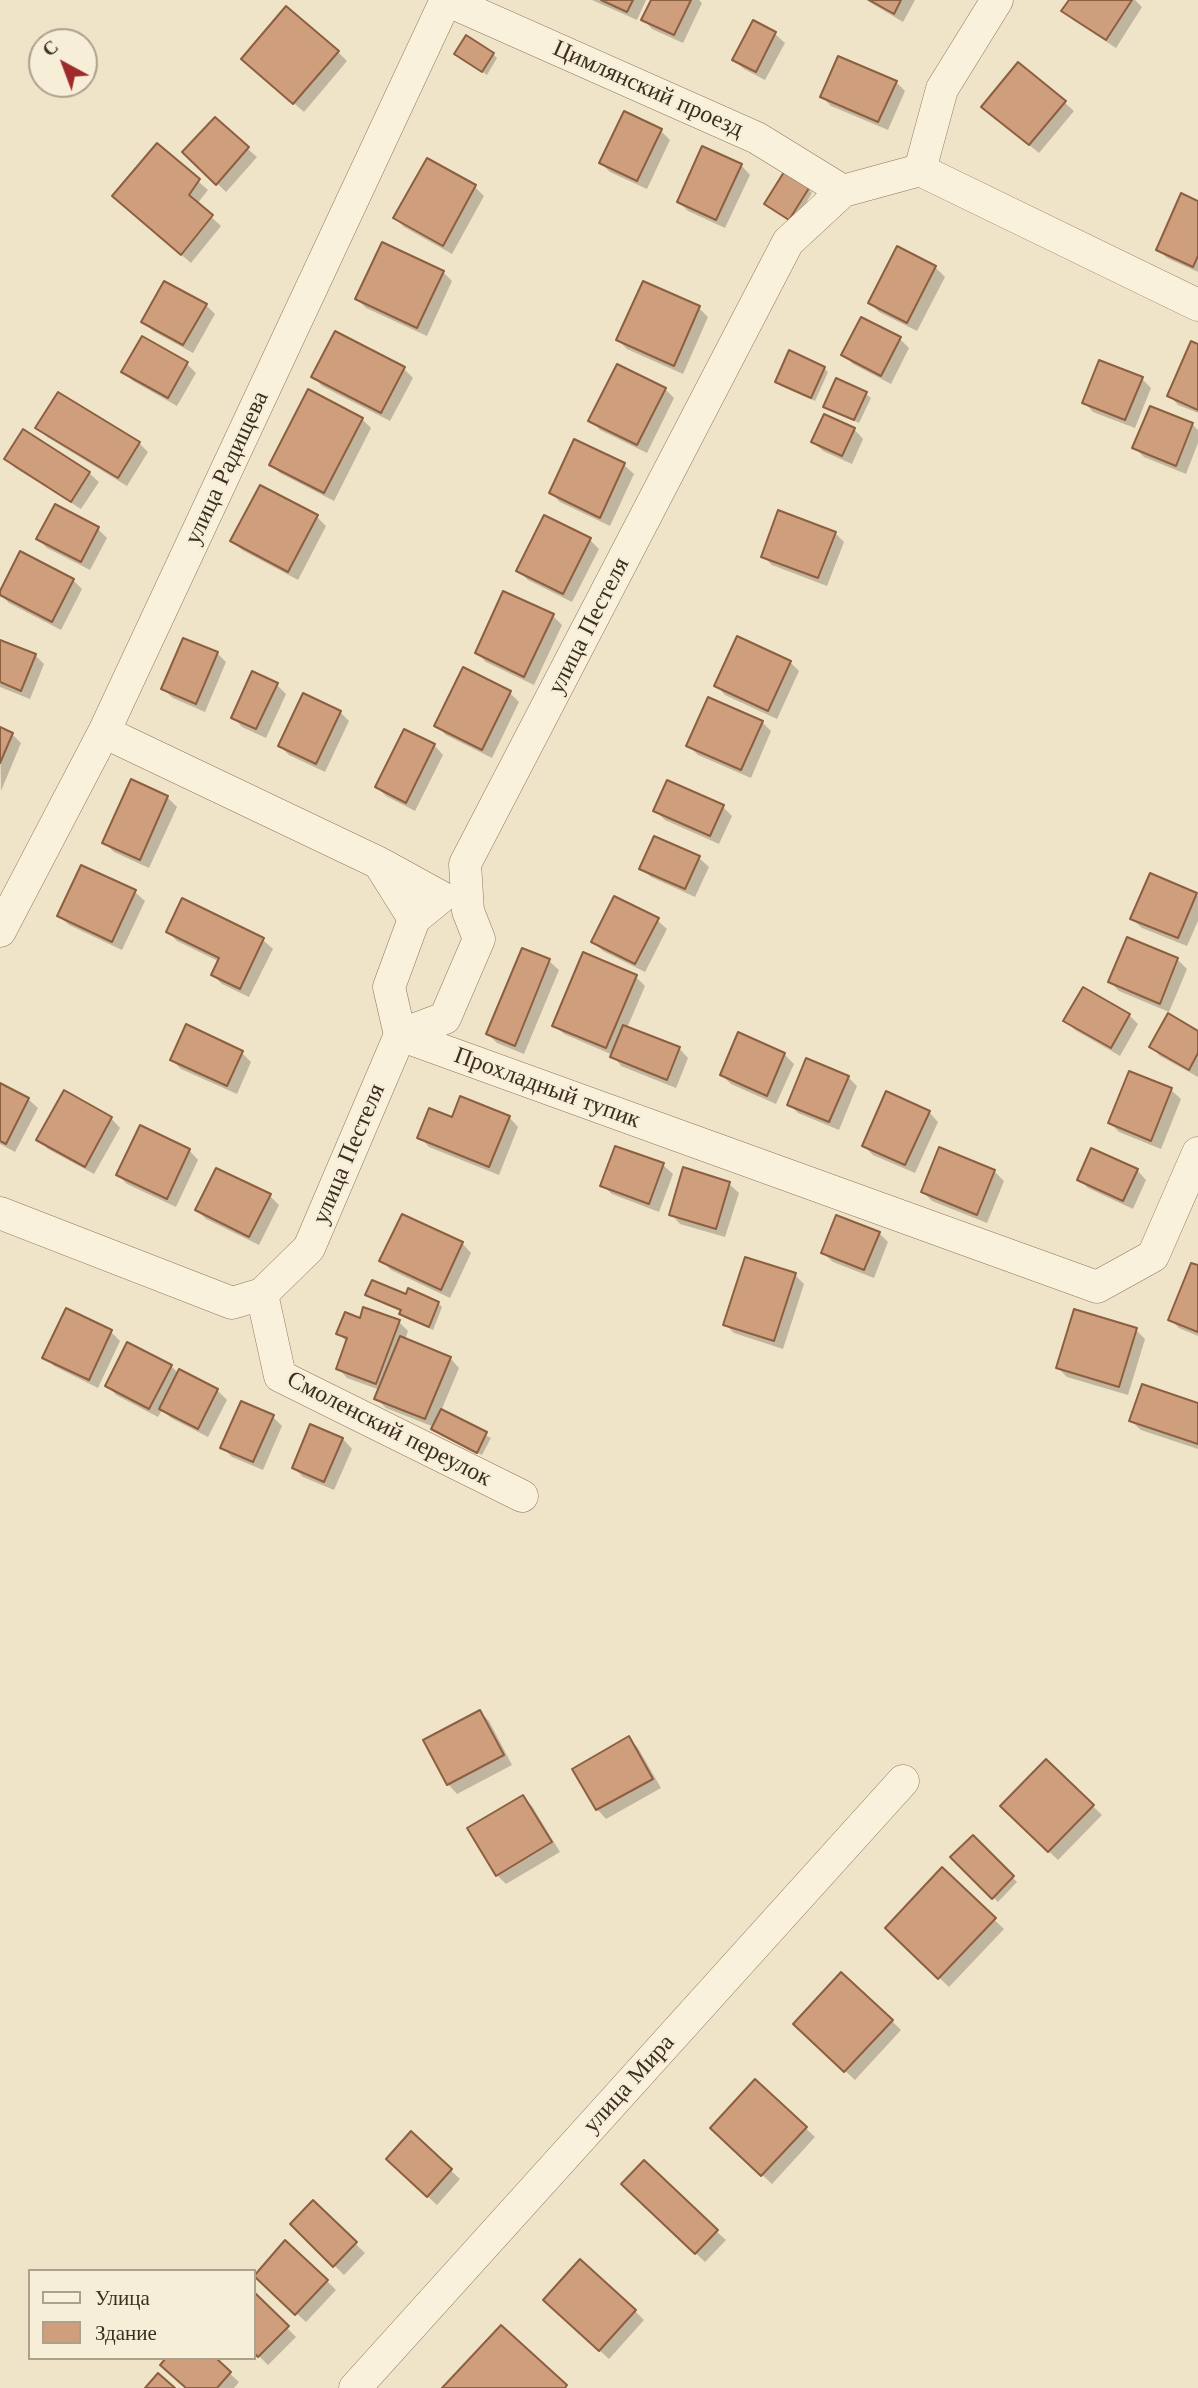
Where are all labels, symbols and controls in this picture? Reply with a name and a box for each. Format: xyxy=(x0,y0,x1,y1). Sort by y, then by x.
north arrow xyxy=(28,28,98,98)
street label: Цимлянский проезд xyxy=(548,34,748,144)
text: С xyxy=(37,35,63,61)
street label: улица Радищева xyxy=(179,387,275,549)
street label: улица Пестеля xyxy=(542,553,636,699)
street label: Прохладный тупик xyxy=(450,1041,644,1135)
street label: улица Пестеля xyxy=(307,1080,391,1228)
street label: Смоленский переулок xyxy=(282,1365,496,1493)
street label: улица Мира xyxy=(577,2029,681,2139)
legend xyxy=(28,2269,256,2360)
text: Улица xyxy=(95,2285,150,2311)
text: Здание xyxy=(95,2320,157,2346)

